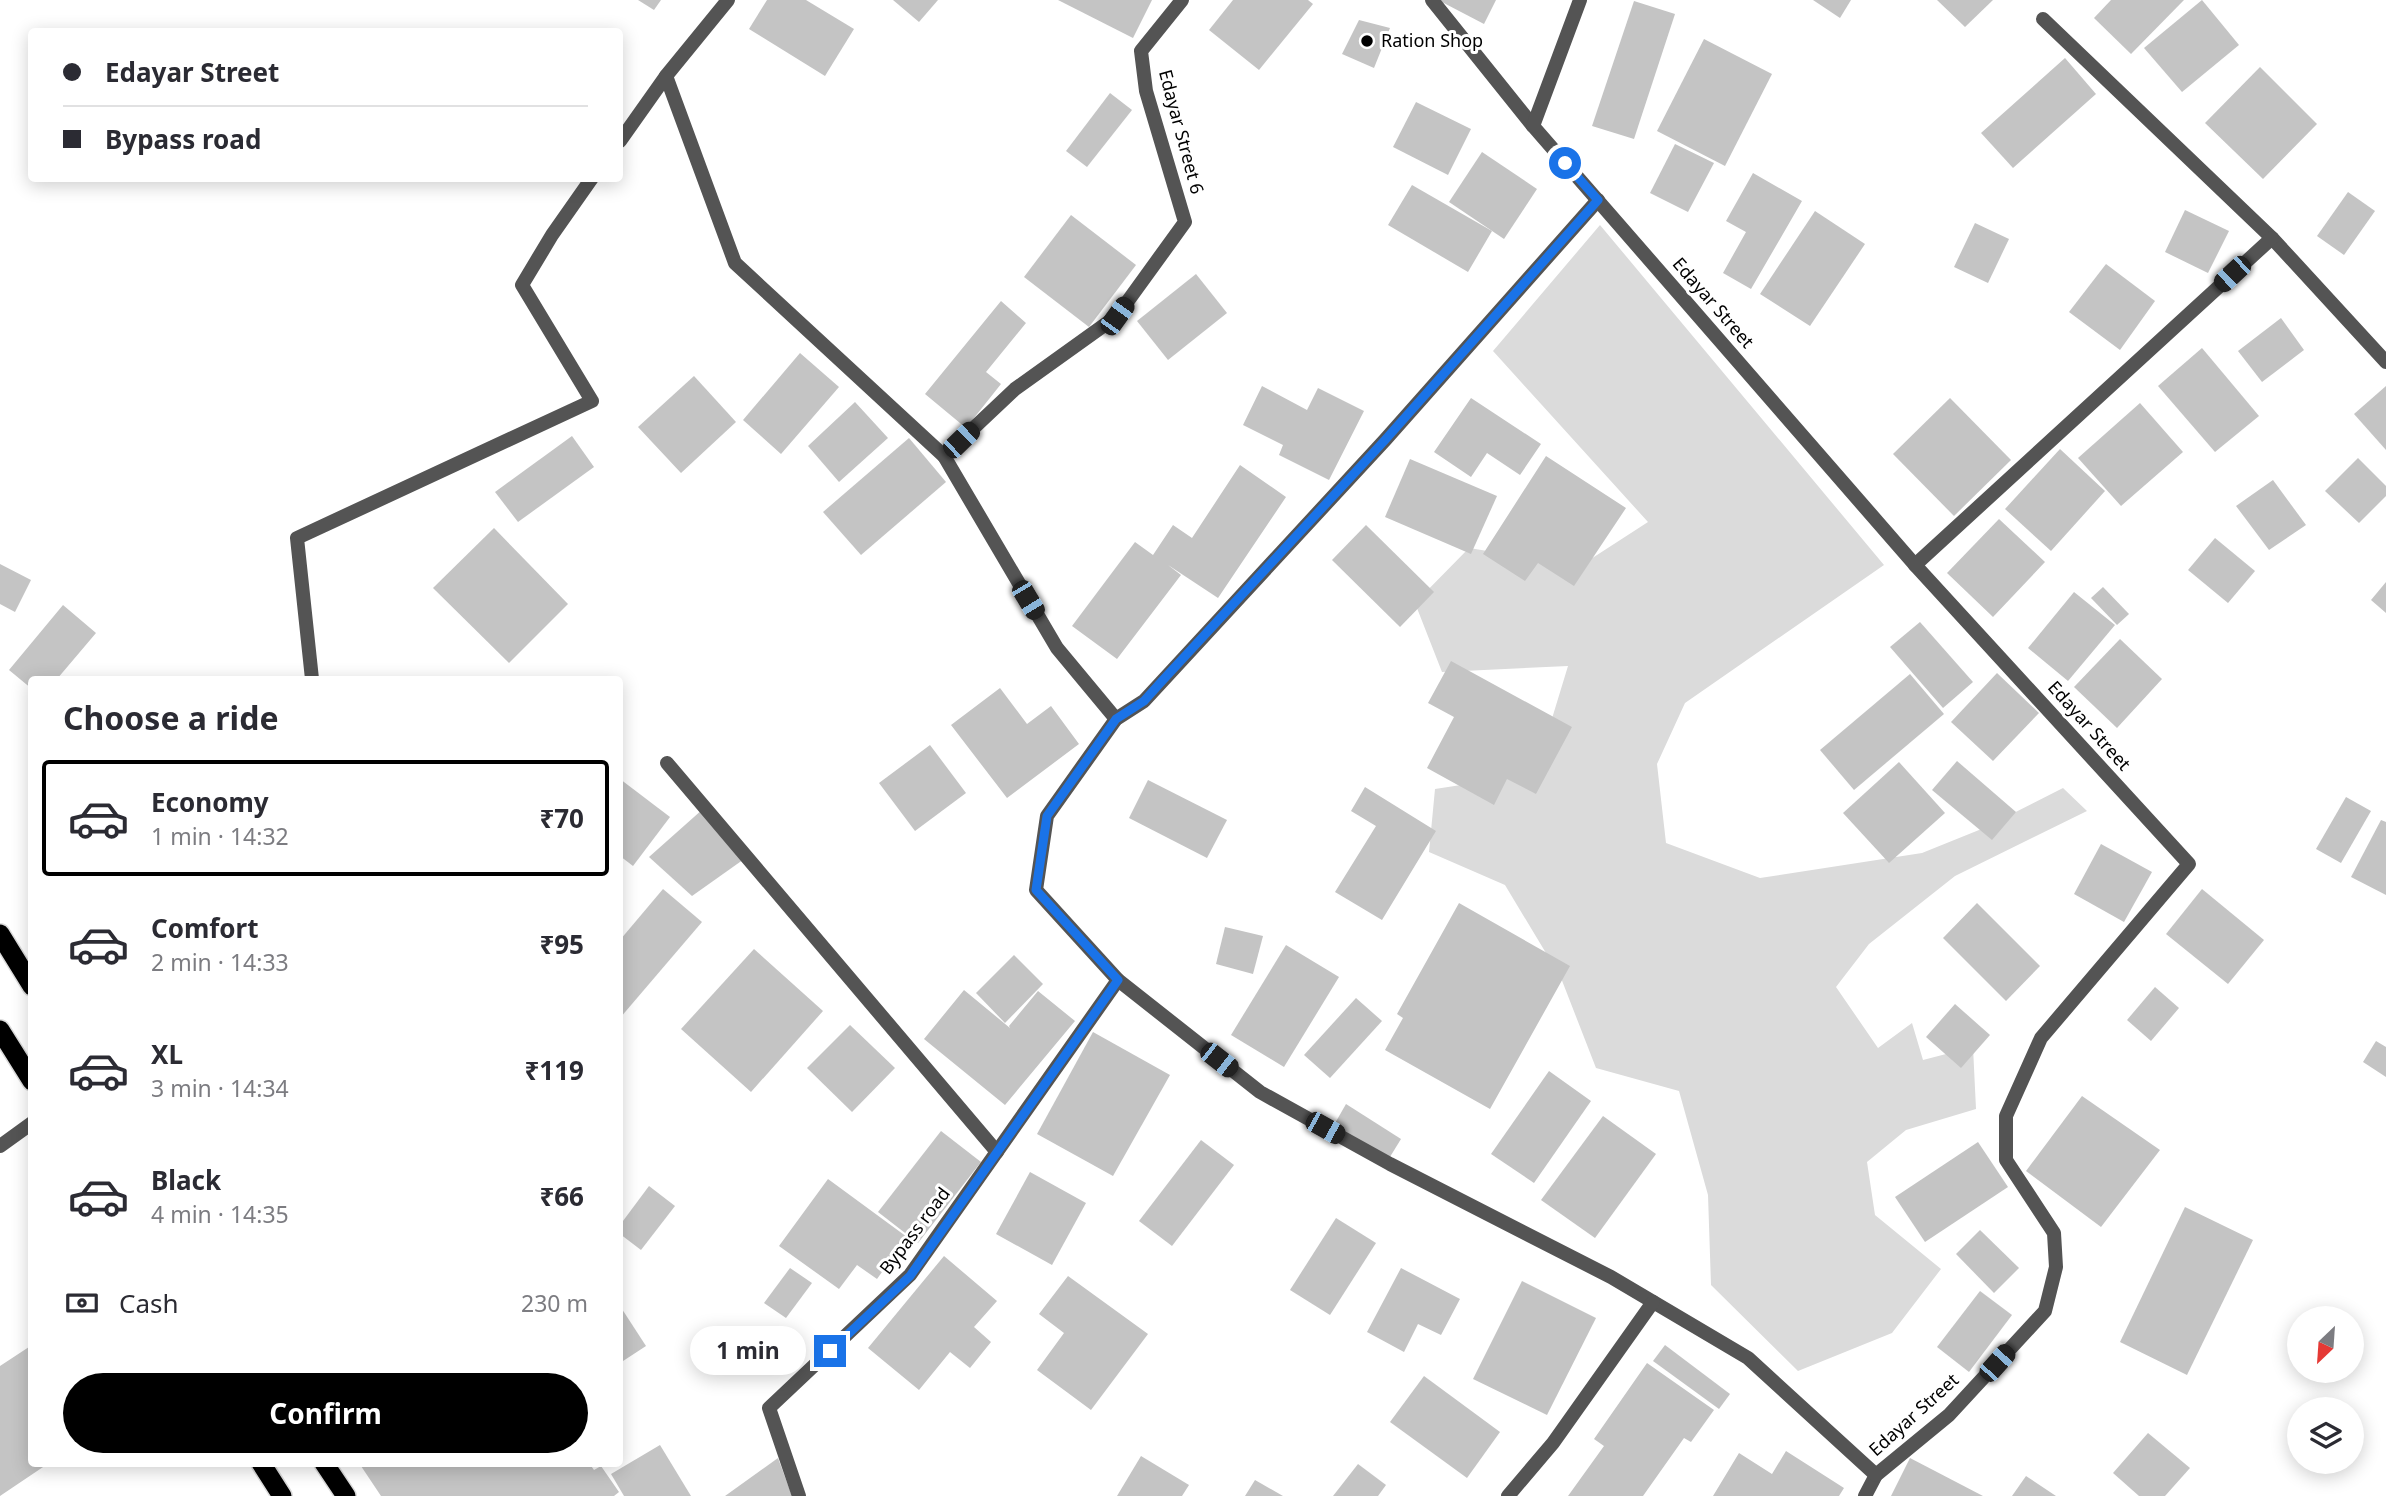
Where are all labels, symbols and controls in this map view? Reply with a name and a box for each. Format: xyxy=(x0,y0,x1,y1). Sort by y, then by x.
place label: Ration Shop xyxy=(1381,28,1483,52)
marker: Ration Shop xyxy=(1359,33,1375,49)
text: Edayar Street xyxy=(105,54,279,90)
street label: Edayar Street 6 xyxy=(1154,67,1210,197)
text: Bypass road xyxy=(105,121,261,157)
route start xyxy=(1549,147,1581,179)
street label: Edayar Street xyxy=(1668,252,1760,353)
car xyxy=(2210,252,2255,296)
car xyxy=(1097,293,1138,339)
car xyxy=(939,418,984,462)
car xyxy=(1009,577,1048,623)
street label: Edayar Street xyxy=(2043,675,2137,776)
text: Choose a ride xyxy=(63,696,279,739)
text: Economy xyxy=(151,784,269,820)
icon: car xyxy=(67,787,130,850)
text: ₹70 xyxy=(539,800,584,836)
text: 1 min · 14:32 xyxy=(151,820,289,852)
text: Comfort xyxy=(151,910,259,946)
icon: car xyxy=(67,913,130,976)
text: ₹95 xyxy=(539,926,584,962)
text: 2 min · 14:33 xyxy=(151,946,289,978)
text: XL xyxy=(151,1036,183,1072)
icon: car xyxy=(67,1039,130,1102)
car xyxy=(1196,1039,1243,1081)
text: ₹119 xyxy=(525,1052,584,1088)
text: 3 min · 14:34 xyxy=(151,1072,289,1104)
car xyxy=(1302,1109,1349,1147)
text: Black xyxy=(151,1162,221,1198)
icon: car xyxy=(67,1165,130,1228)
text: ₹66 xyxy=(539,1178,584,1214)
street label: Bypass road xyxy=(874,1182,955,1279)
text: 4 min · 14:35 xyxy=(151,1198,289,1230)
icon: cash xyxy=(63,1284,101,1322)
text: Cash xyxy=(119,1285,179,1321)
text: 230 m xyxy=(521,1287,588,1319)
north arrow xyxy=(2287,1306,2364,1382)
map controls xyxy=(2287,1306,2364,1474)
callout: 1 min xyxy=(690,1326,806,1376)
text: 1 min xyxy=(716,1334,780,1366)
route end xyxy=(814,1335,846,1367)
car xyxy=(1976,1340,2019,1386)
street label: Edayar Street xyxy=(1863,1367,1964,1461)
button: Confirm xyxy=(63,1373,588,1453)
button: layers xyxy=(2287,1397,2364,1474)

